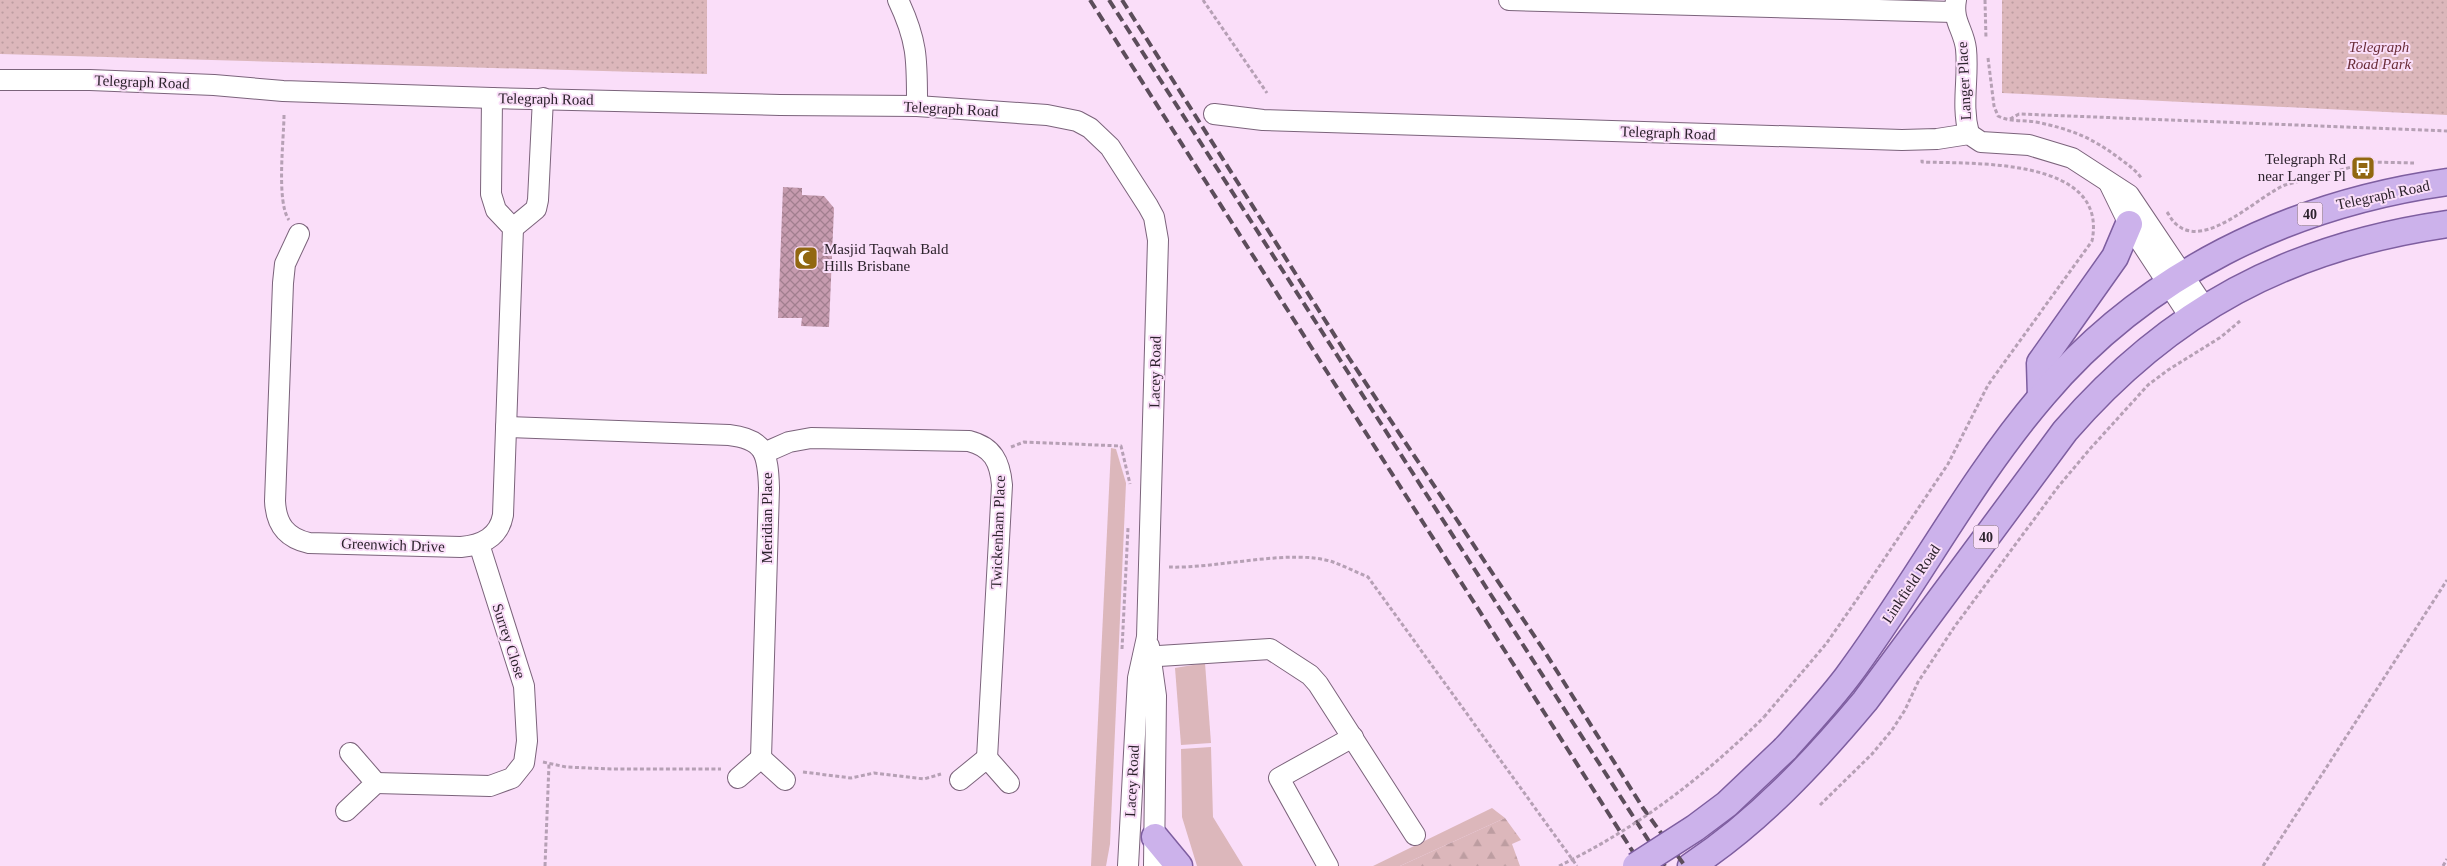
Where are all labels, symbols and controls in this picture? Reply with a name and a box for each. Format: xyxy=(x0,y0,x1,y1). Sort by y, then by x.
park label: Telegraph Road Park xyxy=(2346,39,2412,72)
street label: Langer Place xyxy=(1954,41,1974,121)
street label: Telegraph Road xyxy=(94,72,190,92)
street label: Telegraph Road xyxy=(498,90,594,108)
street label: Telegraph Road xyxy=(903,99,999,120)
street label: Telegraph Road xyxy=(1620,123,1716,143)
place label: Telegraph Rd near Langer Pl xyxy=(2258,151,2346,184)
bus stop icon: Telegraph Rd near Langer Pl xyxy=(2350,155,2376,181)
street label: Telegraph Road xyxy=(2335,177,2432,213)
road number: 40 xyxy=(2298,202,2322,225)
place label: Masjid Taqwah Bald Hills Brisbane xyxy=(824,241,949,274)
mosque icon: Masjid Taqwah Bald Hills Brisbane xyxy=(793,245,819,271)
street label: Lacey Road xyxy=(1146,335,1164,408)
street label: Meridian Place xyxy=(759,472,775,564)
street label: Twickenham Place xyxy=(988,475,1008,589)
road number: 40 xyxy=(1974,526,1998,548)
street label: Greenwich Drive xyxy=(341,535,445,555)
street label: Linkfield Road xyxy=(1879,541,1943,626)
street label: Surrey Close xyxy=(489,601,529,681)
street label: Lacey Road xyxy=(1122,744,1142,817)

